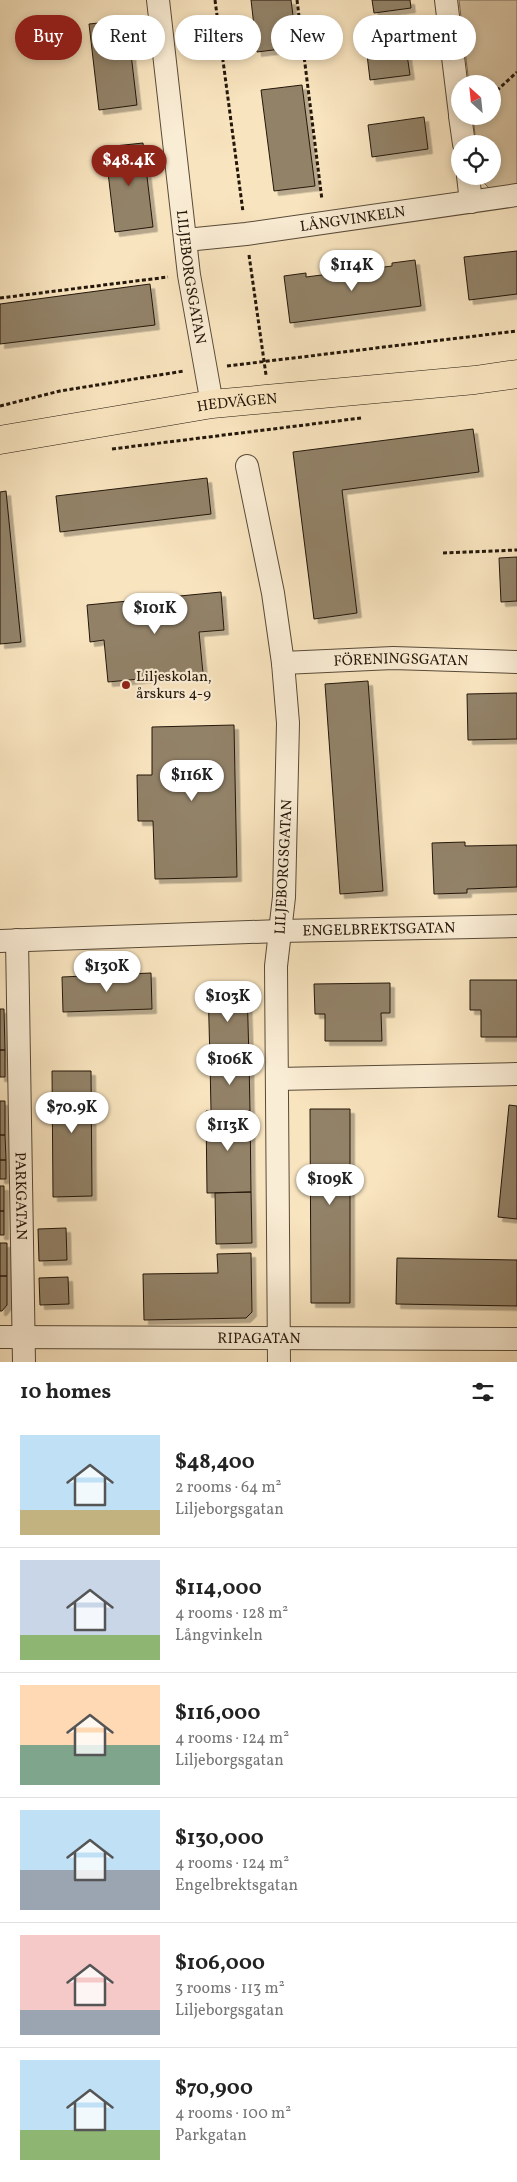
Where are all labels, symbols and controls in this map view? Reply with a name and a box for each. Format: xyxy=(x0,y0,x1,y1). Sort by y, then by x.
chip: Buy xyxy=(15,15,82,60)
chip: Rent xyxy=(92,15,165,60)
chip: Filters xyxy=(175,15,261,60)
chip: New xyxy=(271,15,343,60)
chip: Apartment xyxy=(353,15,476,60)
north arrow xyxy=(451,75,501,125)
map controls xyxy=(451,75,501,185)
button: locate xyxy=(451,135,501,185)
pin: $48.4K xyxy=(88,144,170,187)
text: $48.4K xyxy=(103,150,155,172)
street label: LÅNGVINKELN xyxy=(299,202,407,238)
street label: LILJEBORGSGATAN xyxy=(170,209,210,346)
pin: $114K xyxy=(317,250,387,292)
text: $114K xyxy=(330,255,374,277)
street label: HEDVÄGEN xyxy=(195,389,278,418)
pin: $101K xyxy=(120,592,190,635)
text: $101K xyxy=(133,598,177,620)
street label: FÖRENINGSGATAN xyxy=(333,649,469,673)
place label: Liljeskolan, årskurs 4-9 xyxy=(136,667,212,705)
marker: Liljeskolan, årskurs 4-9 xyxy=(120,679,132,691)
pin: $116K xyxy=(157,760,227,802)
text: $116K xyxy=(171,765,213,787)
street label: LILJEBORGSGATAN xyxy=(270,799,299,935)
street label: ENGELBREKTSGATAN xyxy=(302,918,456,943)
pin: $130K xyxy=(72,950,142,993)
text: $130K xyxy=(85,956,129,978)
pin: $103K xyxy=(193,980,263,1023)
text: $103K xyxy=(206,986,250,1008)
pin: $106K xyxy=(195,1044,265,1086)
text: $106K xyxy=(207,1049,253,1071)
pin: $70.9K xyxy=(31,1092,113,1134)
text: $70.9K xyxy=(47,1097,97,1119)
pin: $113K xyxy=(193,1110,263,1152)
text: $113K xyxy=(207,1115,249,1137)
street label: PARKGATAN xyxy=(9,1152,31,1240)
pin: $109K xyxy=(295,1164,365,1206)
text: $109K xyxy=(307,1169,353,1191)
street label: RIPAGATAN xyxy=(217,1329,301,1350)
text: 10 homes xyxy=(20,1378,111,1407)
icon: filters xyxy=(469,1378,497,1406)
text: $48,400 xyxy=(175,1448,255,1477)
icon: home xyxy=(60,1455,120,1515)
text: 2 rooms · 64 m² xyxy=(175,1477,282,1499)
text: Liljeborgsgatan xyxy=(175,1499,284,1521)
text: $114,000 xyxy=(175,1574,262,1603)
icon: home xyxy=(60,1580,120,1640)
text: 4 rooms · 128 m² xyxy=(175,1603,288,1625)
text: Långvinkeln xyxy=(175,1625,263,1647)
text: $116,000 xyxy=(175,1699,260,1728)
icon: home xyxy=(60,1705,120,1765)
text: 4 rooms · 124 m² xyxy=(175,1728,289,1750)
text: Liljeborgsgatan xyxy=(175,1750,284,1772)
text: $130,000 xyxy=(175,1824,264,1853)
icon: home xyxy=(60,1830,120,1890)
text: 4 rooms · 124 m² xyxy=(175,1853,289,1875)
text: Engelbrektsgatan xyxy=(175,1875,298,1897)
text: $106,000 xyxy=(175,1949,265,1978)
icon: home xyxy=(60,1955,120,2015)
text: 3 rooms · 113 m² xyxy=(175,1978,285,2000)
text: Liljeborgsgatan xyxy=(175,2000,284,2022)
text: $70,900 xyxy=(175,2074,253,2103)
icon: home xyxy=(60,2080,120,2140)
text: 4 rooms · 100 m² xyxy=(175,2103,291,2125)
text: Parkgatan xyxy=(175,2125,247,2147)

